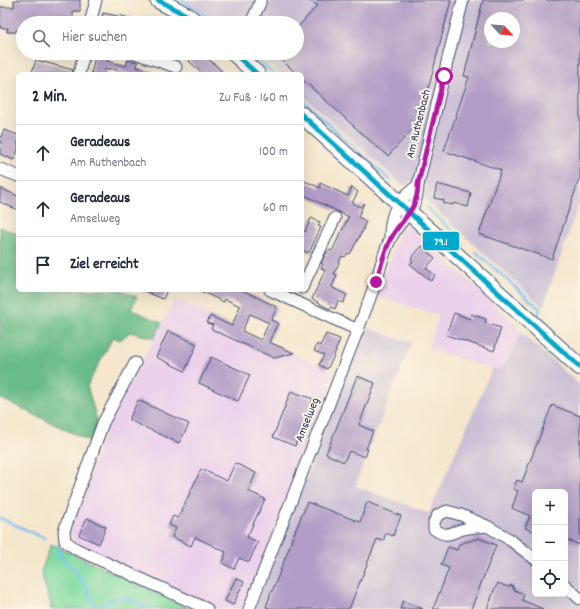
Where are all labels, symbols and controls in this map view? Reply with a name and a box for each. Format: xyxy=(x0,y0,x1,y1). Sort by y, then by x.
north arrow xyxy=(484,12,520,48)
search box xyxy=(16,16,304,60)
icon: search xyxy=(30,27,52,49)
text: Hier suchen xyxy=(62,27,127,49)
route start xyxy=(435,67,453,85)
text: 2 Min. xyxy=(32,86,67,110)
street label: Am Ruthenbach xyxy=(402,88,436,160)
text: Zu Fuß · 160 m xyxy=(219,89,288,108)
text: Geradeaus xyxy=(70,132,130,154)
icon: ahead xyxy=(32,142,54,164)
text: 100 m xyxy=(259,143,288,162)
text: Am Ruthenbach xyxy=(70,154,146,173)
text: Geradeaus xyxy=(70,188,130,210)
icon: ahead xyxy=(32,198,54,220)
text: 60 m xyxy=(263,199,288,218)
text: Amselweg xyxy=(70,210,120,229)
line badge: 79.1 xyxy=(422,231,460,251)
text: 79.1 xyxy=(434,235,448,251)
icon: arrive xyxy=(32,254,54,276)
text: Ziel erreicht xyxy=(70,254,138,276)
route end xyxy=(367,273,385,291)
street label: Amselweg xyxy=(291,395,325,445)
map controls xyxy=(532,489,568,597)
button: + xyxy=(532,489,568,525)
button: − xyxy=(532,525,568,561)
button: locate xyxy=(532,561,568,597)

